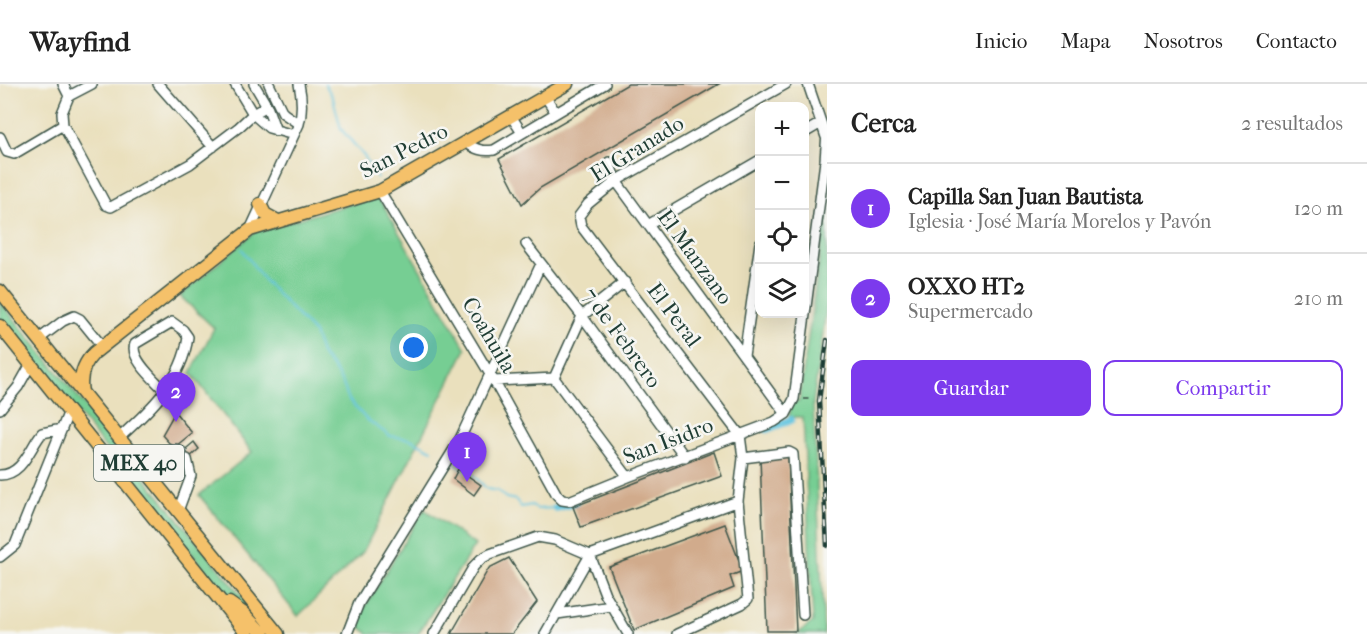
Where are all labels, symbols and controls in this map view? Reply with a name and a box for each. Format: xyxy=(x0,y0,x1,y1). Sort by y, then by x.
text: Wayfind xyxy=(30,25,130,58)
text: Inicio xyxy=(975,29,1027,53)
text: Mapa xyxy=(1060,29,1110,53)
text: Nosotros xyxy=(1143,29,1223,53)
text: Contacto xyxy=(1256,29,1337,53)
map controls xyxy=(755,102,809,318)
button: + xyxy=(755,102,809,156)
text: Cerca xyxy=(851,108,916,139)
street label: El Granado xyxy=(585,110,689,188)
text: 2 resultados xyxy=(1241,112,1343,135)
street label: San Pedro xyxy=(356,118,452,184)
button: − xyxy=(755,156,809,210)
text: Capilla San Juan Bautista xyxy=(908,184,1143,210)
text: 1 xyxy=(867,197,874,220)
text: 120 m xyxy=(1294,197,1343,220)
street label: El Manzano xyxy=(652,204,738,310)
button: locate xyxy=(755,210,809,264)
text: Iglesia · José María Morelos y Pavón xyxy=(908,210,1211,233)
button: layers xyxy=(755,264,809,318)
text: OXXO HT2 xyxy=(908,274,1025,300)
street label: El Peral xyxy=(641,278,707,352)
street label: 7 de Febrero xyxy=(577,283,667,393)
text: 2 xyxy=(865,287,876,310)
text: 210 m xyxy=(1294,287,1343,310)
street label: Coahuila xyxy=(456,293,522,378)
text: Supermercado xyxy=(908,300,1033,323)
your location xyxy=(399,333,428,362)
button: Guardar xyxy=(851,360,1091,416)
button: Compartir xyxy=(1103,360,1343,416)
pin: 2 xyxy=(156,372,195,422)
street label: San Isidro xyxy=(619,412,717,470)
pin: 1 xyxy=(448,432,486,482)
road number: MEX 40 xyxy=(94,445,184,481)

